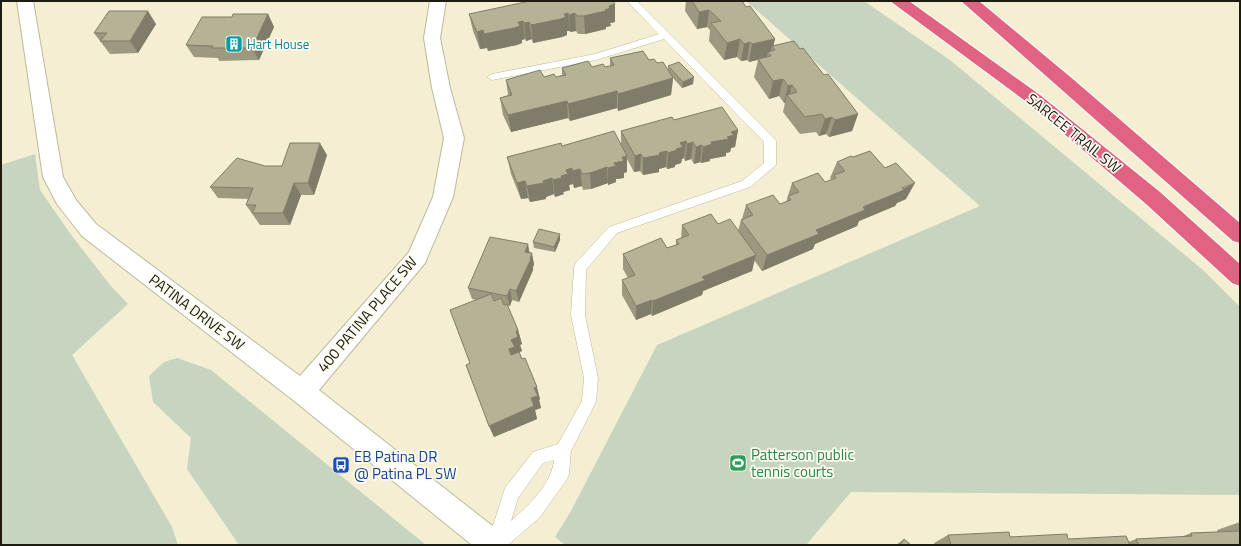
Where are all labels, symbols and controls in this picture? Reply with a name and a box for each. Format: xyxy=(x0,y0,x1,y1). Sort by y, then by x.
building icon: Hart House xyxy=(224,34,244,54)
place label: Hart House xyxy=(247,34,309,54)
street label: SARCEE TRAIL SW xyxy=(1022,88,1126,178)
street label: 400 PATINA PLACE SW xyxy=(312,251,422,377)
street label: PATINA DRIVE SW xyxy=(144,268,250,356)
place label: Patterson public tennis courts xyxy=(751,443,854,483)
place label: EB Patina DR @ Patina PL SW xyxy=(354,445,457,485)
sports icon: Patterson public tennis courts xyxy=(728,453,748,473)
bus stop icon: EB Patina DR @ Patina PL SW xyxy=(331,455,351,475)

